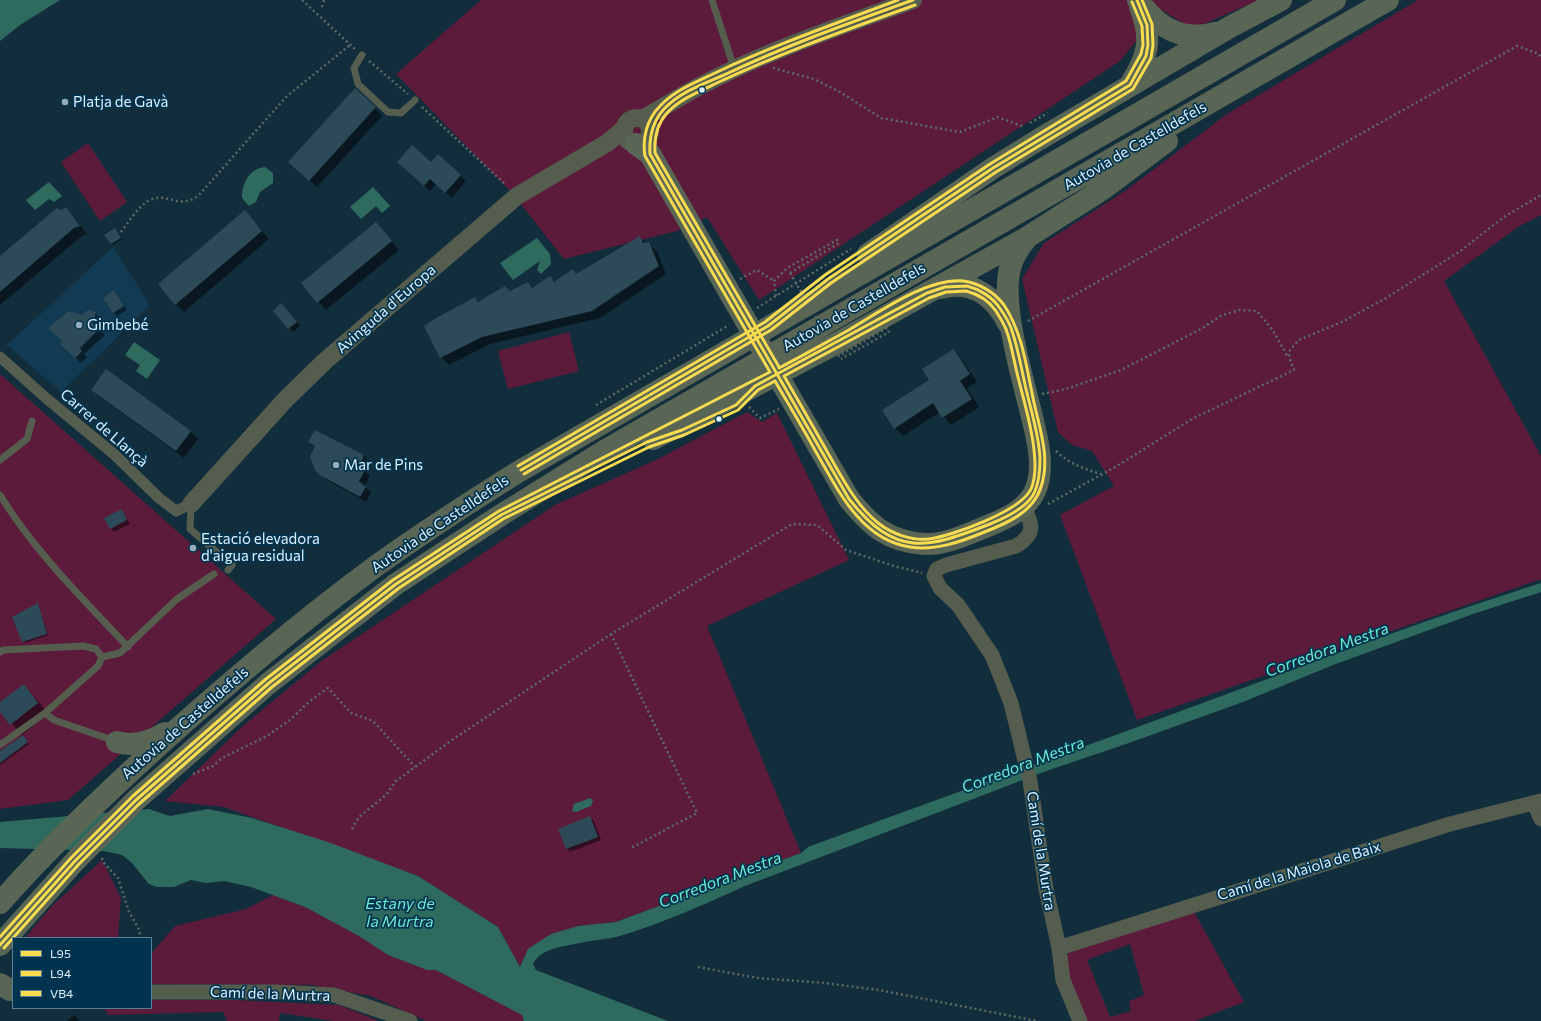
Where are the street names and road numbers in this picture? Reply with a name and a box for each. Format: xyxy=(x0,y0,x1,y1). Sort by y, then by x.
street label: Autovia de Castelldefels xyxy=(1060,98,1210,194)
street label: Autovia de Castelldefels xyxy=(779,259,929,355)
street label: Avinguda d'Europa xyxy=(332,261,440,357)
street label: Carrer de Llançà xyxy=(57,385,151,471)
street label: Autovia de Castelldefels xyxy=(368,471,512,577)
street label: Autovia de Castelldefels xyxy=(118,663,252,783)
street label: Camí de la Murtra xyxy=(1023,790,1059,912)
street label: Camí de la Maiola de Baix xyxy=(1215,838,1383,904)
street label: Camí de la Murtra xyxy=(210,983,330,1005)

